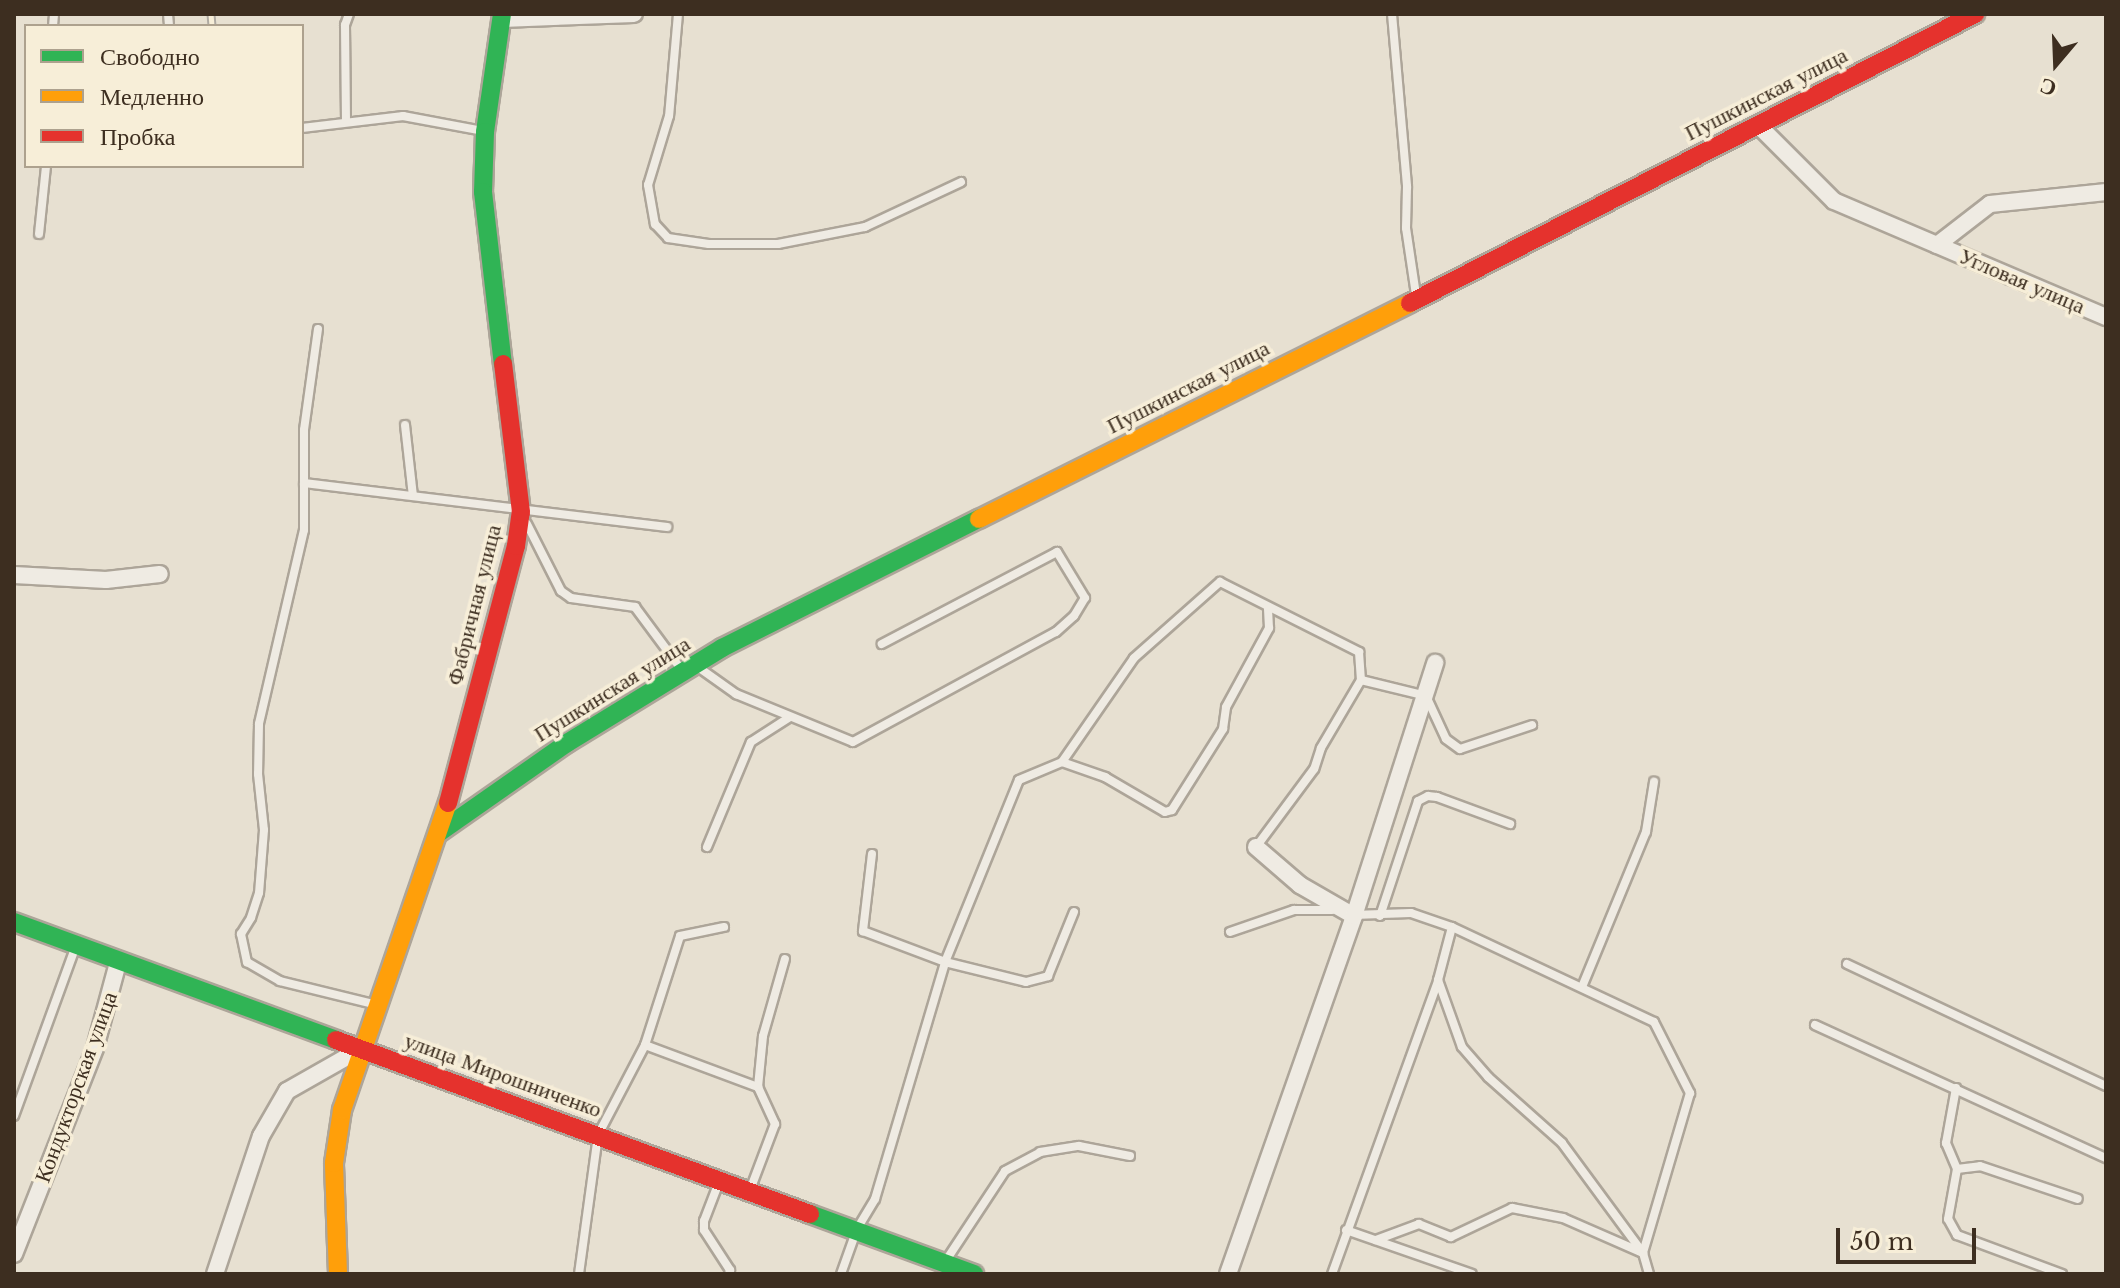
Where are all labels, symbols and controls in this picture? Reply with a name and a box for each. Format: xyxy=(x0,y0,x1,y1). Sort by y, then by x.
legend xyxy=(24,24,304,168)
north arrow xyxy=(2016,24,2096,104)
text: Свободно xyxy=(100,42,200,71)
street label: Пушкинская улица xyxy=(1680,42,1852,146)
text: С xyxy=(2036,72,2060,103)
text: Медленно xyxy=(100,82,204,111)
text: Пробка xyxy=(100,122,176,151)
street label: Угловая улица xyxy=(1955,243,2089,319)
street label: Пушкинская улица xyxy=(1102,335,1274,439)
street label: Фабричная улица xyxy=(441,522,507,688)
street label: Пушкинская улица xyxy=(529,630,695,748)
street label: Кондукторская улица xyxy=(29,988,123,1186)
street label: улица Мирошниченко xyxy=(401,1027,605,1123)
scale bar xyxy=(1840,1212,1980,1262)
text: 50 m xyxy=(1850,1227,1913,1256)

